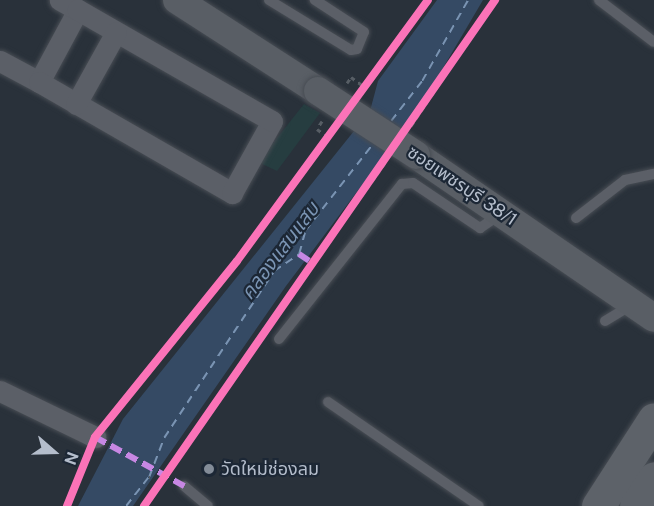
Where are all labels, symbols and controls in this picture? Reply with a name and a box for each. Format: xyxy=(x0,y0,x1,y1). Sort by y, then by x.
street label: ซอยเพชรบุรี 38/1 xyxy=(403,141,521,231)
water label: คลองแสนแสบ xyxy=(236,198,324,304)
north arrow xyxy=(24,422,84,482)
text: N xyxy=(60,449,82,467)
place label: วัดใหม่ช่องลม xyxy=(221,458,319,480)
marker: วัดใหม่ช่องลม xyxy=(202,462,216,476)

